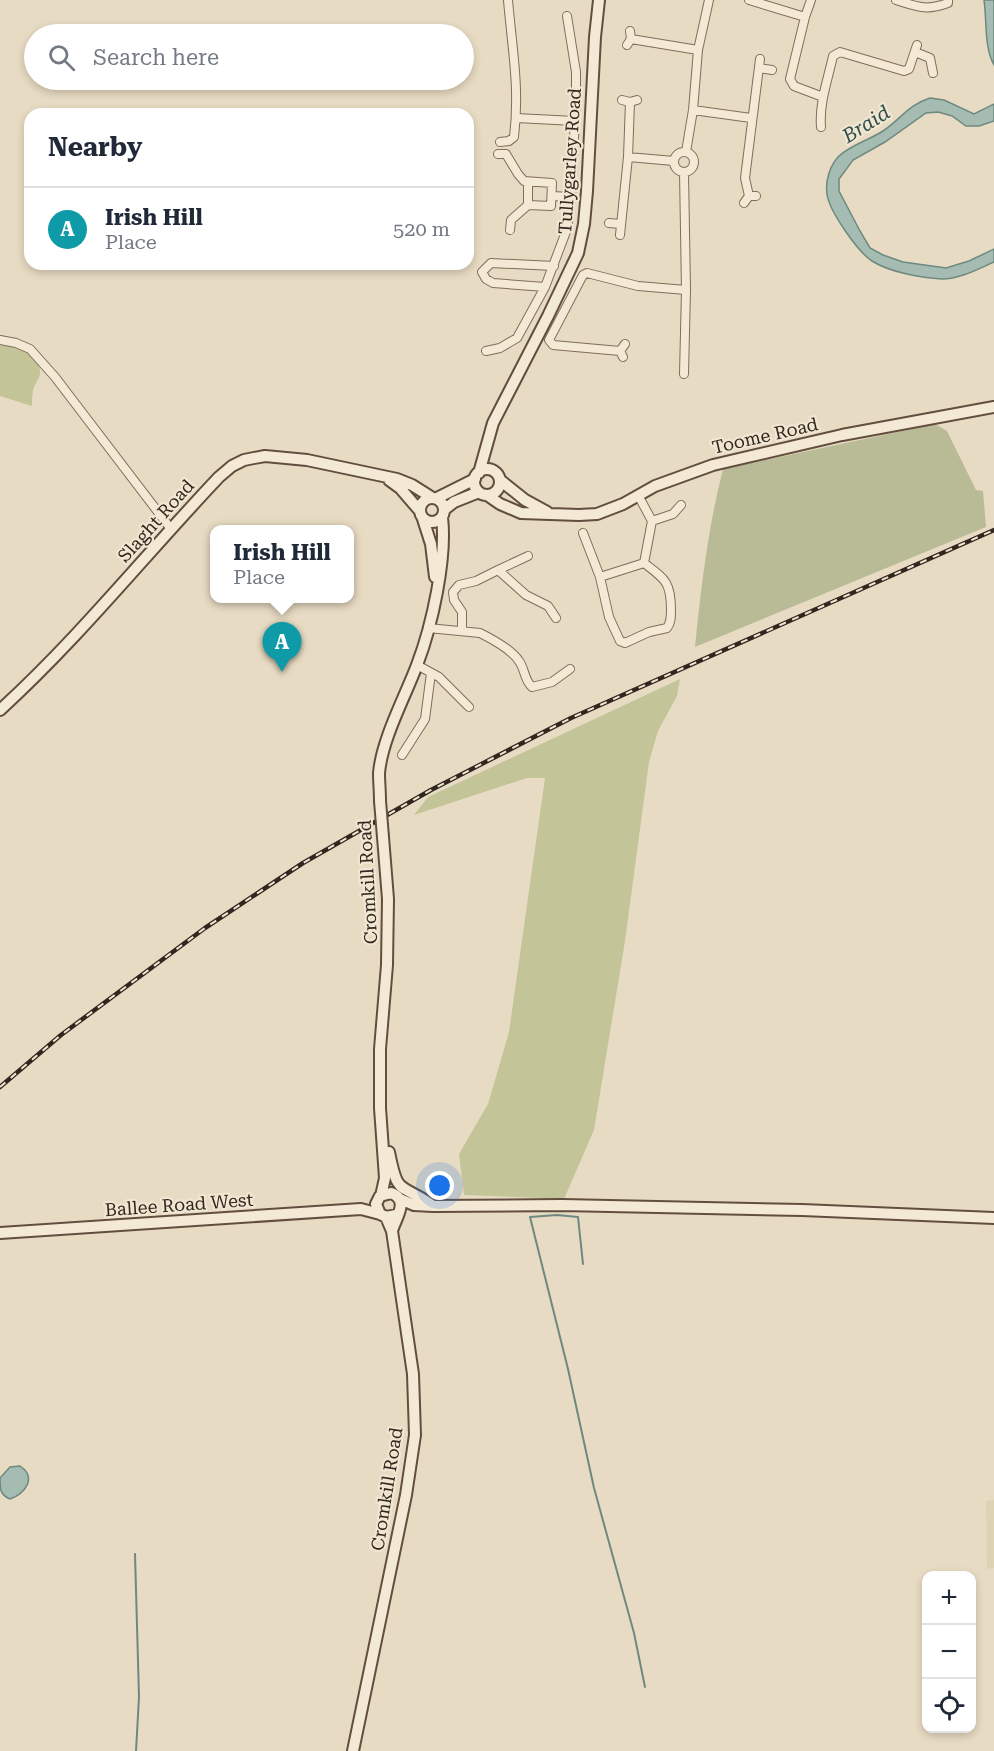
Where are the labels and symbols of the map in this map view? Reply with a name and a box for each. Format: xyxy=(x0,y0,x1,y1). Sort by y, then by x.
street label: Tullygarley Road xyxy=(554,87,585,235)
water label: Braid xyxy=(837,100,894,148)
street label: Toome Road xyxy=(710,413,820,458)
street label: Slaght Road xyxy=(113,475,198,566)
pin: A xyxy=(262,622,302,672)
street label: Cromkill Road xyxy=(354,819,381,945)
your location xyxy=(425,1171,454,1200)
street label: Ballee Road West xyxy=(104,1189,254,1220)
street label: Cromkill Road xyxy=(366,1425,407,1552)

